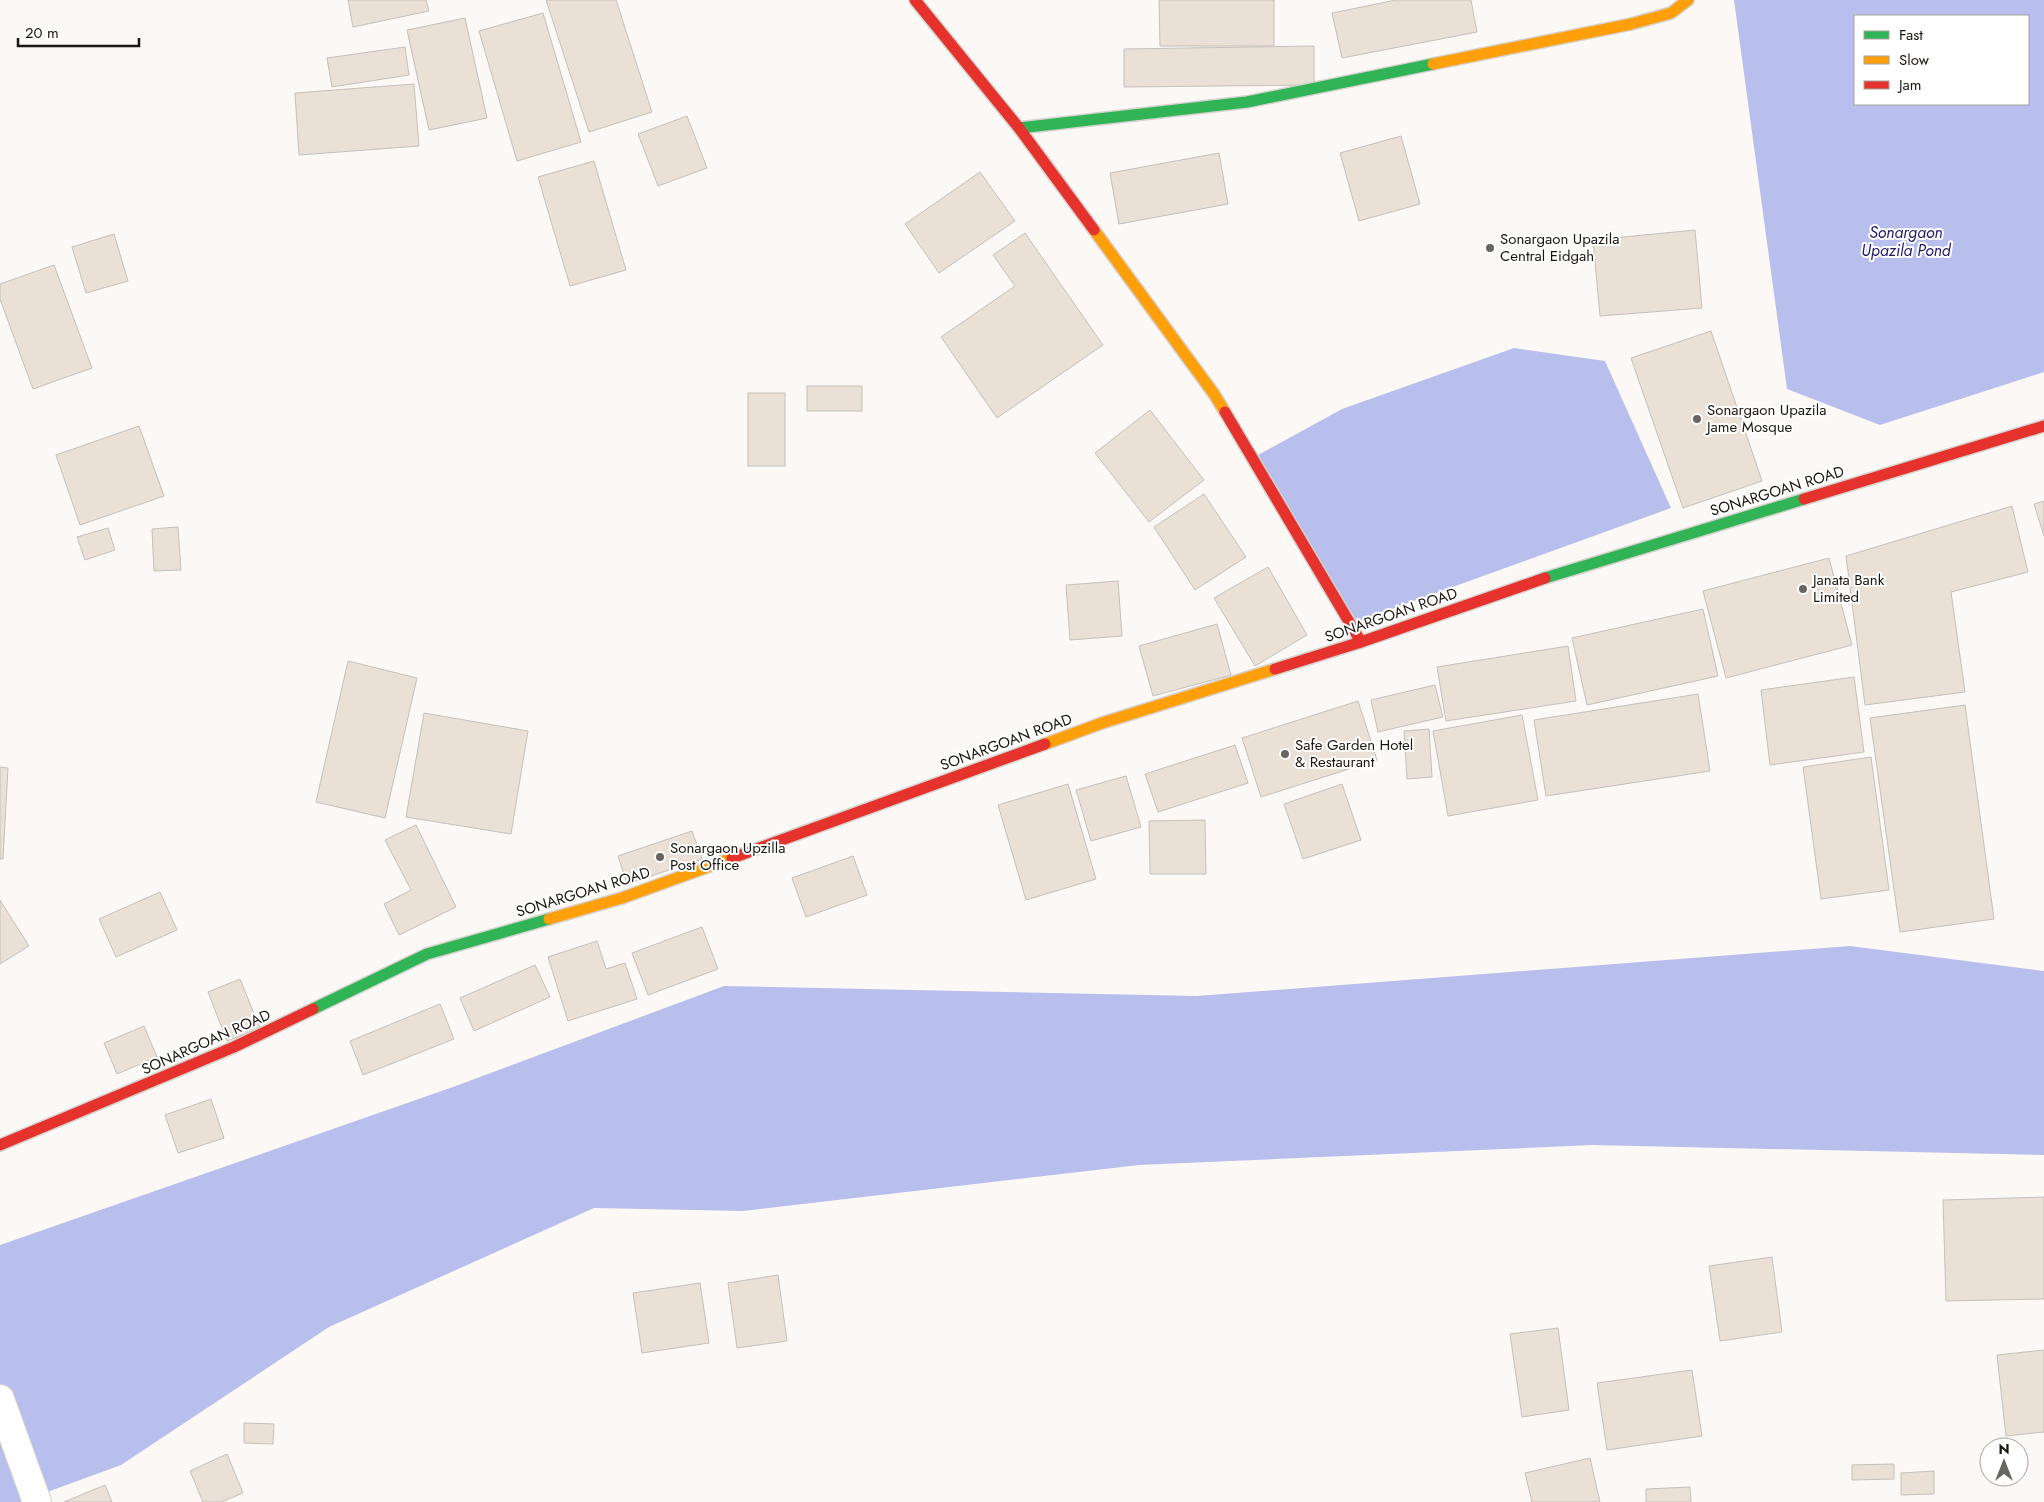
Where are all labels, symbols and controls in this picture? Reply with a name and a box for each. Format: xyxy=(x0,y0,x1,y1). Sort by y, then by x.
scale bar xyxy=(18,15,139,47)
legend xyxy=(1854,15,2029,105)
text: 20 m xyxy=(25,22,59,44)
text: Fast xyxy=(1899,24,1923,46)
text: Slow xyxy=(1899,49,1930,71)
text: Jam xyxy=(1897,74,1922,96)
water label: Sonargaon Upazila Pond xyxy=(1861,221,1952,262)
place label: Sonargaon Upazila Central Eidgah xyxy=(1500,228,1619,267)
marker: Sonargaon Upazila Central Eidgah xyxy=(1484,242,1496,254)
place label: Sonargaon Upazila Jame Mosque xyxy=(1705,399,1826,438)
marker: Sonargaon Upazila Jame Mosque xyxy=(1691,413,1703,425)
street label: SONARGOAN ROAD xyxy=(1707,460,1847,522)
place label: Janata Bank Limited xyxy=(1811,569,1885,608)
street label: SONARGOAN ROAD xyxy=(1322,582,1460,648)
marker: Janata Bank Limited xyxy=(1797,583,1809,595)
street label: SONARGOAN ROAD xyxy=(937,708,1075,776)
place label: Safe Garden Hotel & Restaurant xyxy=(1295,734,1413,773)
marker: Safe Garden Hotel & Restaurant xyxy=(1279,748,1291,760)
place label: Sonargaon Upzilla Post Office xyxy=(670,837,785,876)
marker: Sonargaon Upzilla Post Office xyxy=(654,851,666,863)
street label: SONARGOAN ROAD xyxy=(513,861,653,923)
street label: SONARGOAN ROAD xyxy=(138,1004,274,1080)
north arrow xyxy=(1979,1437,2029,1487)
text: N xyxy=(1998,1439,2010,1459)

